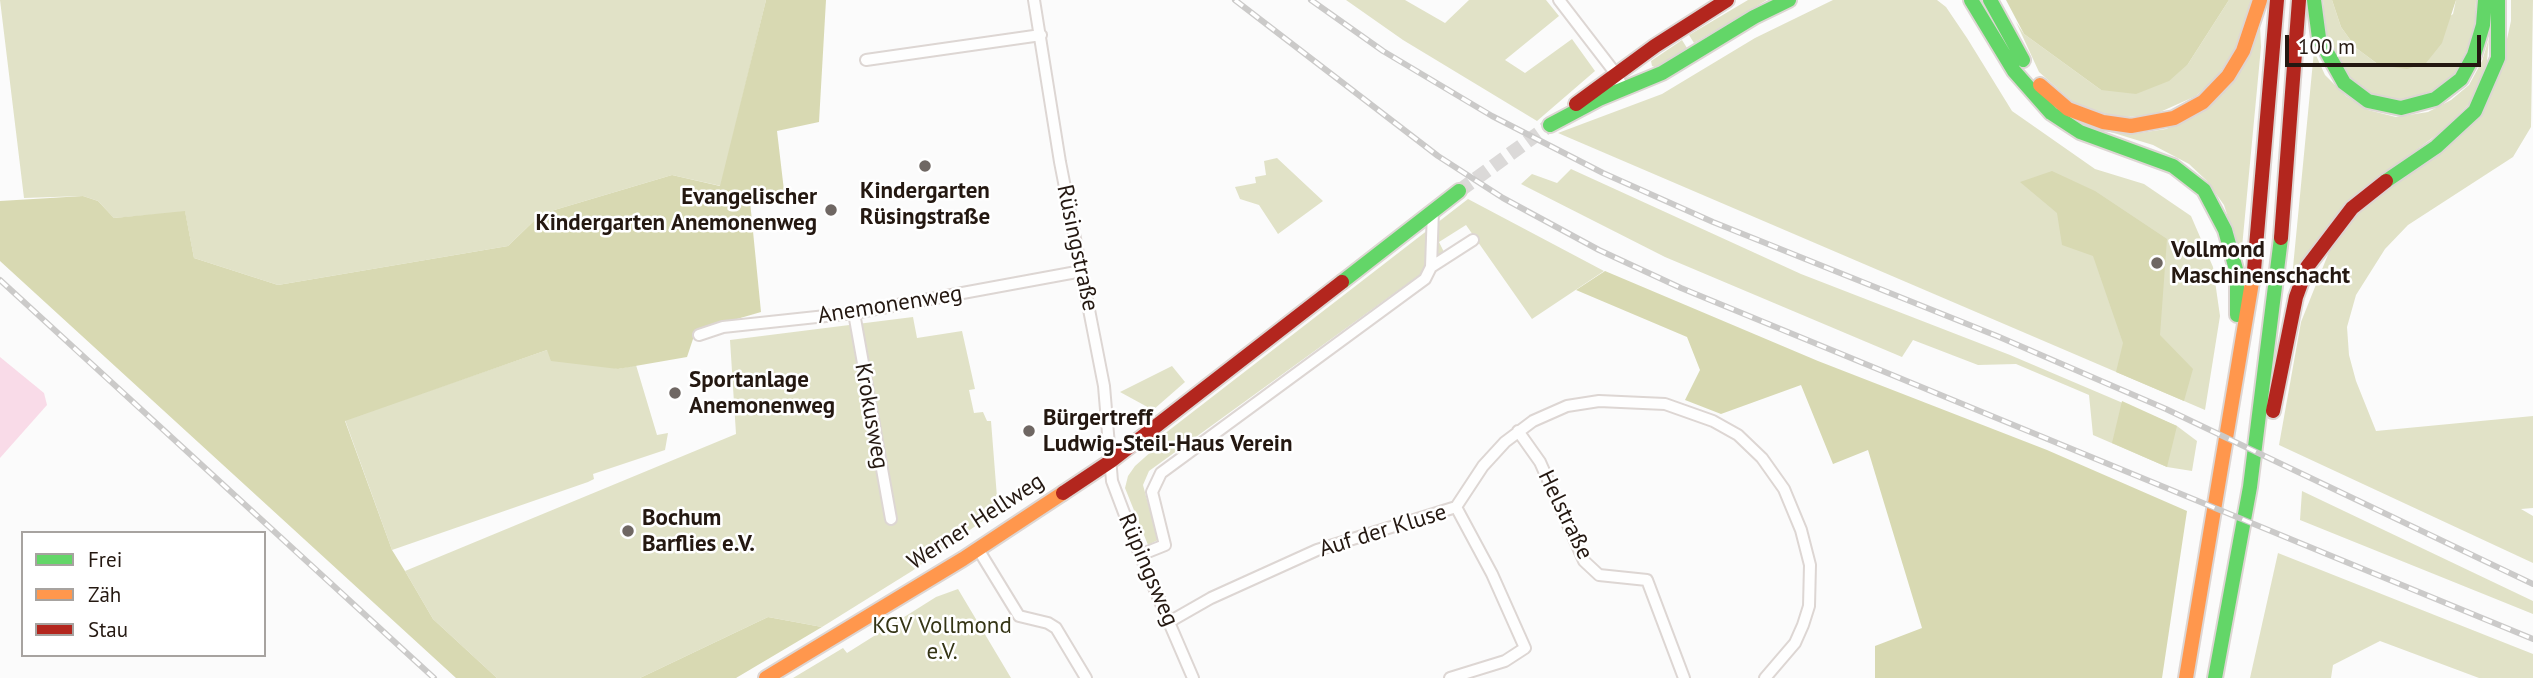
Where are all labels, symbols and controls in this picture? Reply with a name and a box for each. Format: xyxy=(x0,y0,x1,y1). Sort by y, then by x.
scale bar xyxy=(2288,21,2484,65)
text: 100 m xyxy=(2298,33,2355,60)
marker: Kindergarten Rüsingstraße xyxy=(917,158,933,174)
place label: Kindergarten Rüsingstraße xyxy=(860,177,990,231)
street label: Rüsingstraße xyxy=(1050,182,1104,314)
place label: Evangelischer Kindergarten Anemonenweg xyxy=(535,183,817,237)
marker: Evangelischer Kindergarten Anemonenweg xyxy=(823,202,839,218)
place label: Vollmond Maschinenschacht xyxy=(2171,236,2350,290)
marker: Vollmond Maschinenschacht xyxy=(2149,255,2165,271)
street label: Anemonenweg xyxy=(816,280,964,330)
street label: Krokusweg xyxy=(848,361,894,471)
place label: Sportanlage Anemonenweg xyxy=(689,366,835,420)
marker: Sportanlage Anemonenweg xyxy=(667,385,683,401)
place label: Bürgertreff Ludwig-Steil-Haus Verein xyxy=(1043,404,1293,458)
marker: Bürgertreff Ludwig-Steil-Haus Verein xyxy=(1021,423,1037,439)
street label: Helstraße xyxy=(1532,466,1598,564)
street label: Werner Hellweg xyxy=(903,468,1049,576)
street label: Auf der Kluse xyxy=(1316,499,1450,563)
place label: Bochum Barflies e.V. xyxy=(642,504,755,558)
street label: Rüpingsweg xyxy=(1112,510,1184,630)
marker: Bochum Barflies e.V. xyxy=(620,523,636,539)
legend xyxy=(21,531,266,657)
text: Frei xyxy=(88,546,122,573)
text: Zäh xyxy=(88,581,121,608)
park label: KGV Vollmond e.V. xyxy=(872,612,1012,666)
text: Stau xyxy=(88,616,128,643)

